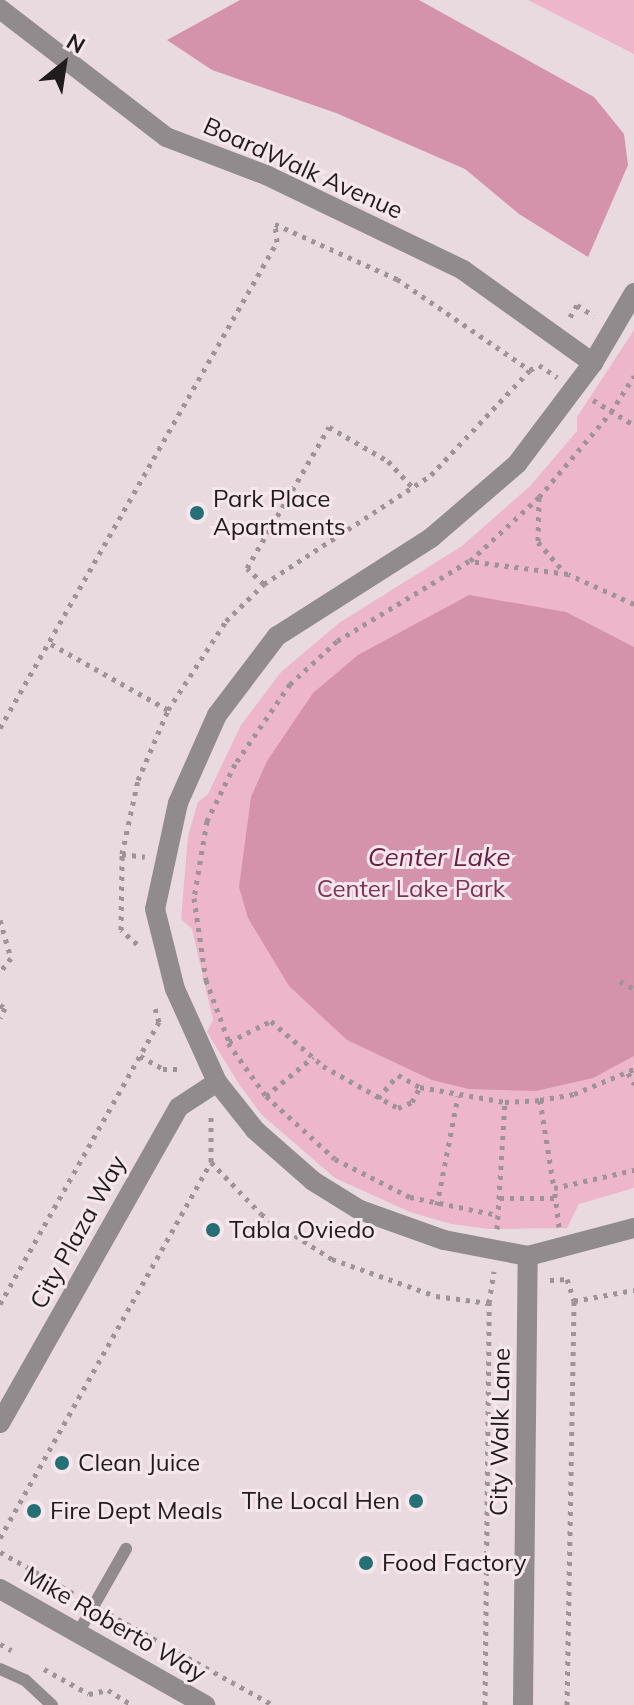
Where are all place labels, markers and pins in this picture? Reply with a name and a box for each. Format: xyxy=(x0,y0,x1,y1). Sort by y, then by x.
place label: Park Place Apartments xyxy=(213,485,346,541)
marker: Park Place Apartments xyxy=(188,504,206,522)
place label: Tabla Oviedo xyxy=(229,1216,375,1244)
marker: Tabla Oviedo xyxy=(204,1221,222,1239)
place label: Clean Juice xyxy=(78,1449,200,1477)
marker: Clean Juice xyxy=(53,1454,71,1472)
place label: The Local Hen xyxy=(242,1487,400,1515)
marker: The Local Hen xyxy=(407,1492,425,1510)
place label: Fire Dept Meals xyxy=(50,1497,223,1525)
marker: Fire Dept Meals xyxy=(25,1502,43,1520)
place label: Food Factory xyxy=(382,1549,527,1577)
marker: Food Factory xyxy=(357,1554,375,1572)

